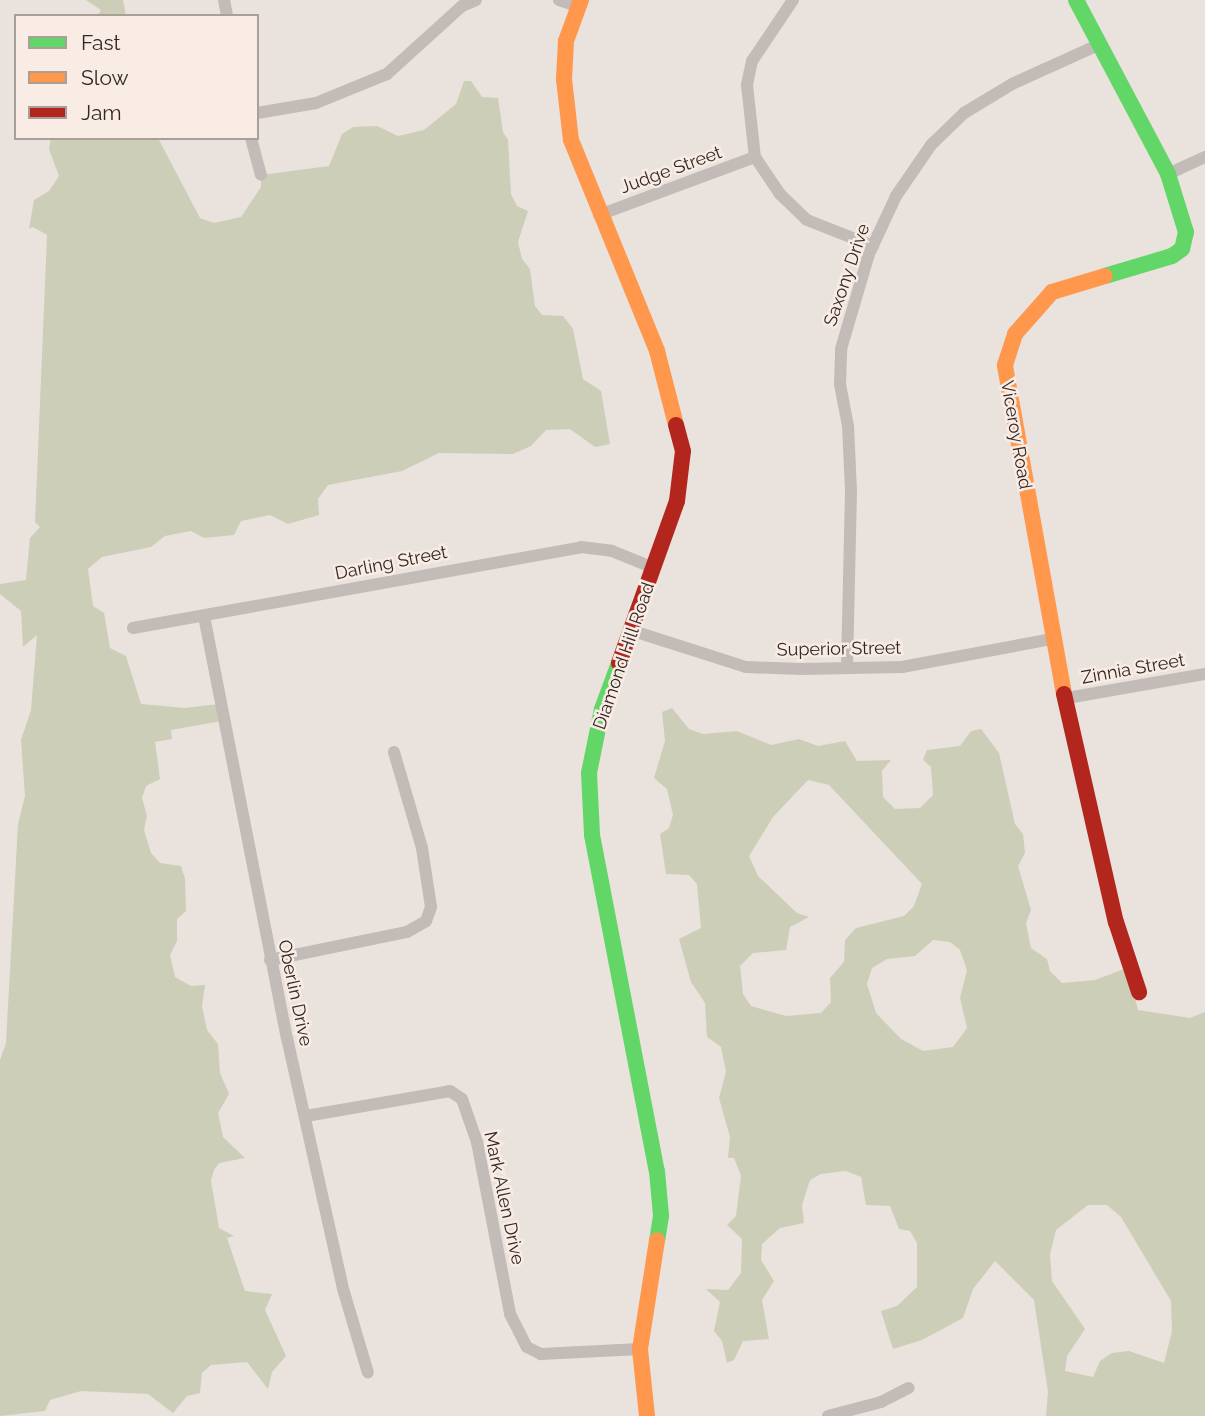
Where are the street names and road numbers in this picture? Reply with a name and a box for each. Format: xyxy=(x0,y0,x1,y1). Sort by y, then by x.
street label: Judge Street xyxy=(617,142,725,198)
street label: Saxony Drive xyxy=(819,221,875,329)
street label: Viceroy Road xyxy=(996,379,1036,491)
street label: Darling Street xyxy=(333,542,449,584)
street label: Diamond Hill Road xyxy=(589,579,659,733)
street label: Superior Street xyxy=(776,637,902,661)
street label: Zinnia Street xyxy=(1080,649,1186,689)
street label: Oberlin Drive xyxy=(273,938,317,1048)
street label: Mark Allen Drive xyxy=(479,1129,529,1267)

